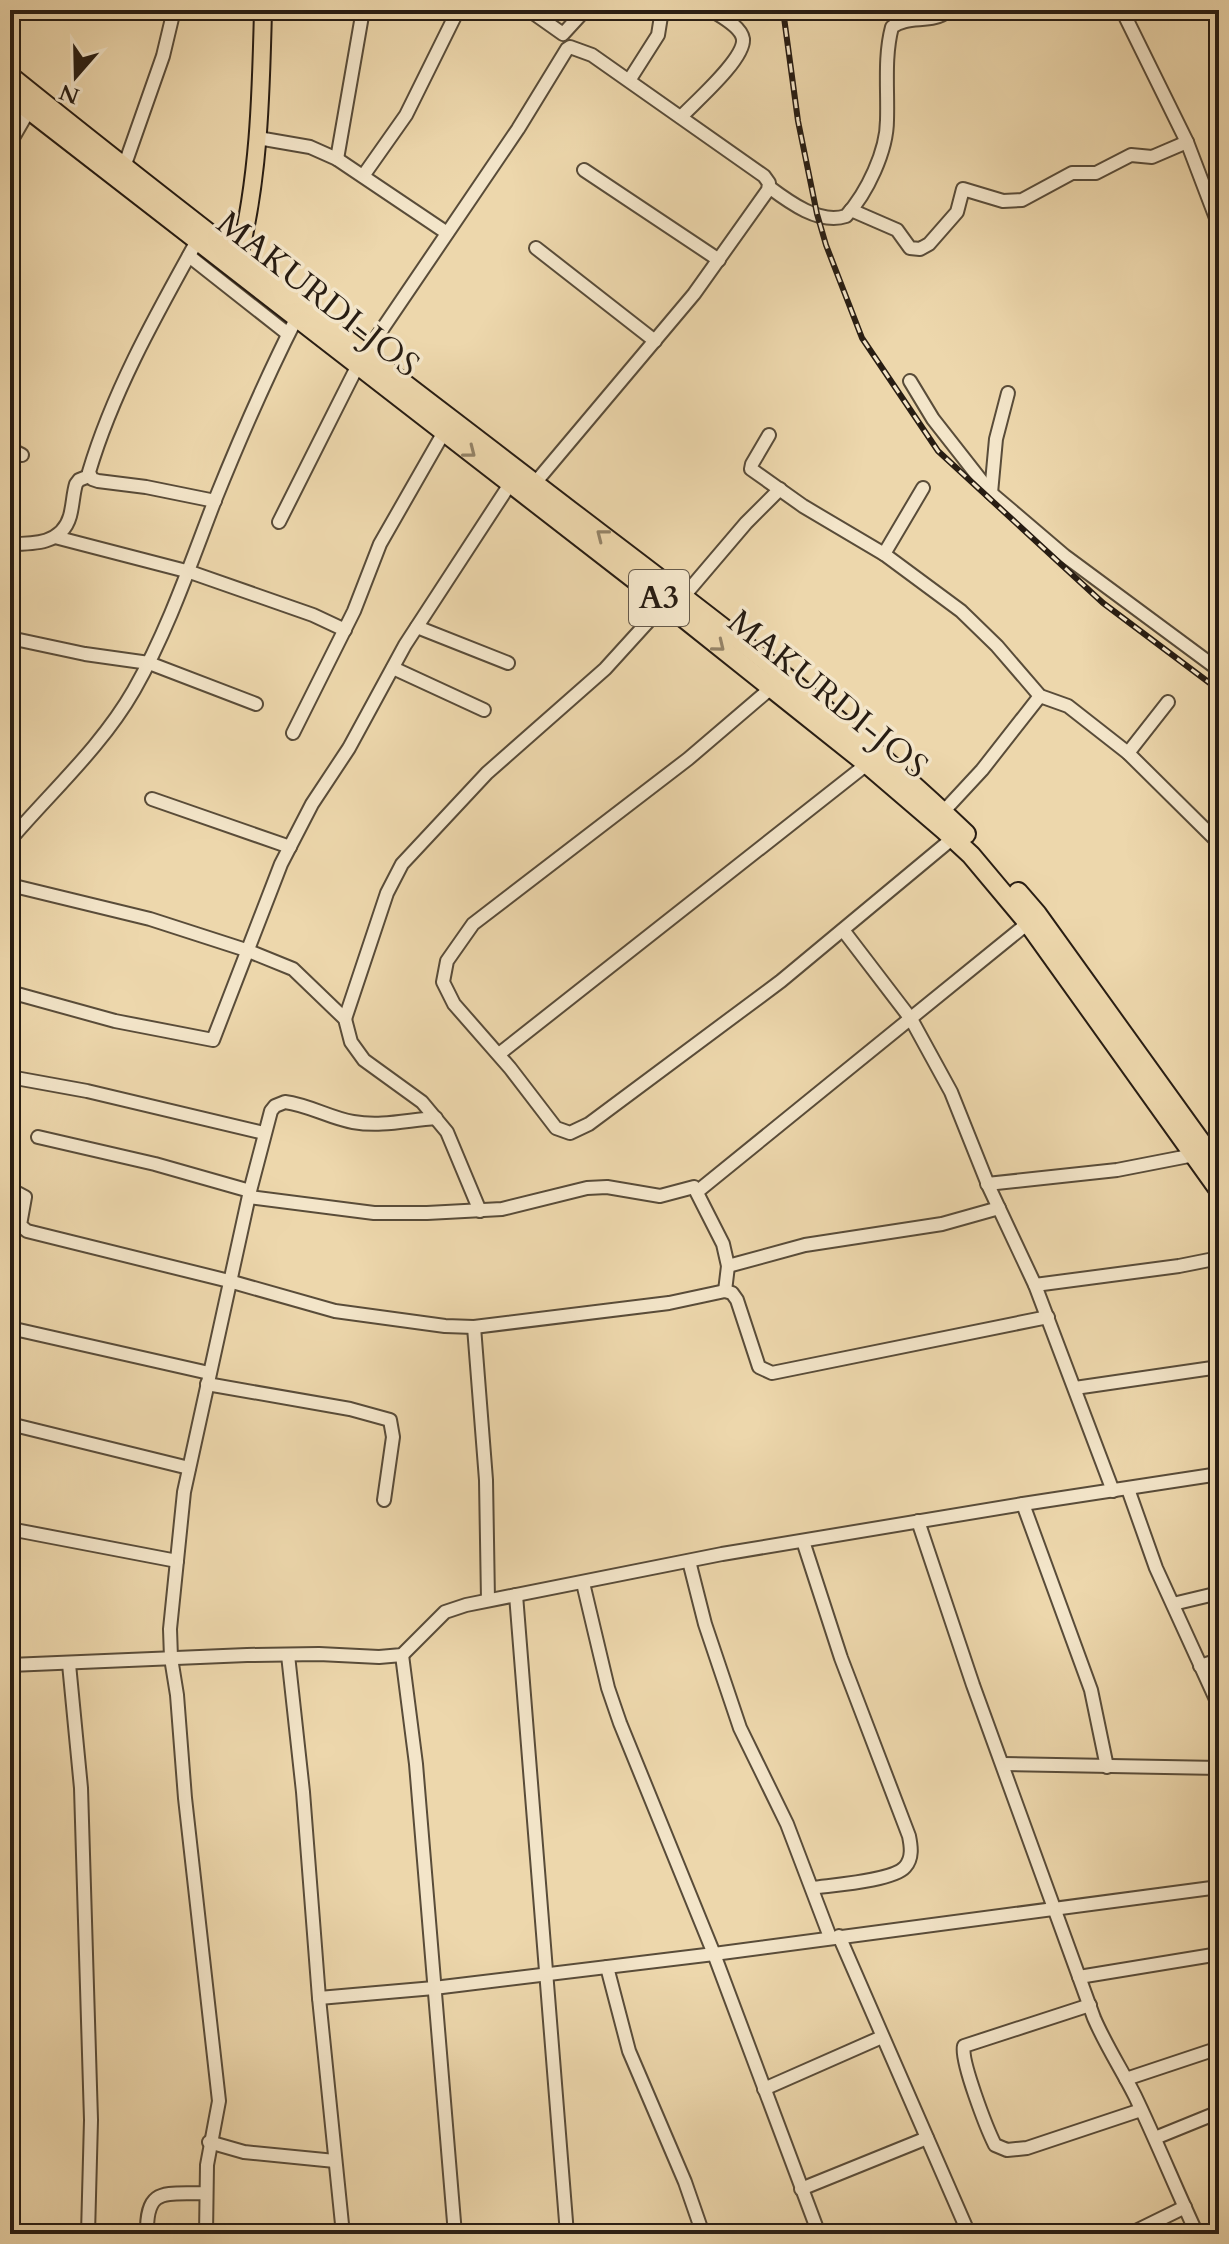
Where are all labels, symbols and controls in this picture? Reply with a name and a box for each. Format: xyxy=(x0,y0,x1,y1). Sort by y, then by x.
north arrow xyxy=(36,36,116,116)
text: N xyxy=(55,76,84,111)
street label: MAKURDI-JOS xyxy=(207,200,429,388)
one-way arrow xyxy=(461,443,476,457)
one-way arrow xyxy=(597,530,611,545)
road number: A3 xyxy=(629,570,689,626)
street label: MAKURDI-JOS xyxy=(718,599,938,789)
one-way arrow xyxy=(710,637,725,651)

